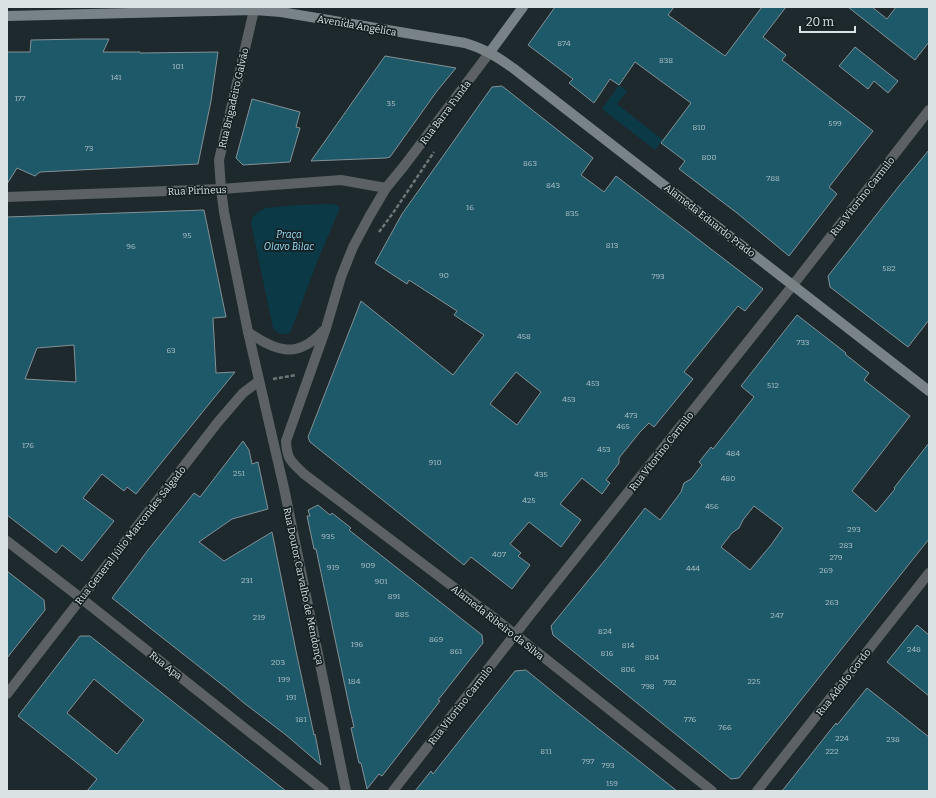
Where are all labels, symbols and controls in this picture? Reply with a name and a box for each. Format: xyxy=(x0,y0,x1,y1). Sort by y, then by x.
scale bar xyxy=(800,8,855,34)
street label: Avenida Angélica xyxy=(316,13,398,39)
text: 20 m xyxy=(806,15,835,29)
house number: 874 xyxy=(557,39,571,48)
street label: Rua Brigadeiro Galvão xyxy=(217,47,251,150)
house number: 838 xyxy=(659,56,673,65)
house number: 101 xyxy=(172,62,185,71)
house number: 141 xyxy=(110,73,122,82)
street label: Rua Barra Funda xyxy=(418,78,474,147)
house number: 177 xyxy=(14,94,26,103)
house number: 35 xyxy=(387,99,395,108)
house number: 599 xyxy=(828,119,842,128)
house number: 810 xyxy=(692,123,706,132)
house number: 73 xyxy=(85,144,94,153)
house number: 800 xyxy=(701,153,717,162)
street label: Rua Vitorino Carmilo xyxy=(828,154,898,239)
house number: 863 xyxy=(523,159,537,168)
house number: 788 xyxy=(766,174,780,183)
house number: 843 xyxy=(546,181,560,190)
street label: Alameda Eduardo Prado xyxy=(662,182,757,260)
street label: Rua Pirineus xyxy=(167,184,227,198)
house number: 16 xyxy=(466,203,474,212)
house number: 835 xyxy=(565,209,579,218)
park label: Praça Olavo Bilac xyxy=(264,229,314,253)
house number: 95 xyxy=(183,231,191,240)
house number: 813 xyxy=(606,241,619,250)
house number: 96 xyxy=(126,242,136,251)
house number: 582 xyxy=(882,264,896,273)
house number: 90 xyxy=(439,271,449,280)
house number: 793 xyxy=(652,272,665,281)
house number: 458 xyxy=(517,332,531,341)
house number: 733 xyxy=(797,338,810,347)
house number: 63 xyxy=(166,346,176,355)
house number: 453 xyxy=(586,379,600,388)
house number: 512 xyxy=(767,381,779,390)
house number: 453 xyxy=(562,395,576,404)
street label: Rua Vitorino Carmilo xyxy=(627,409,697,494)
house number: 473 xyxy=(625,411,638,420)
house number: 465 xyxy=(616,422,630,431)
house number: 176 xyxy=(22,441,34,450)
house number: 453 xyxy=(597,445,611,454)
house number: 484 xyxy=(726,449,740,458)
house number: 910 xyxy=(428,458,442,467)
street label: Rua General Júlio Marcondes Salgado xyxy=(72,463,189,607)
house number: 251 xyxy=(233,469,246,478)
house number: 435 xyxy=(534,470,548,479)
house number: 480 xyxy=(721,474,735,483)
house number: 425 xyxy=(522,496,536,505)
house number: 456 xyxy=(705,502,719,511)
street label: Rua Doutor Carvalho de Mendonça xyxy=(280,506,326,667)
house number: 293 xyxy=(847,525,861,534)
house number: 935 xyxy=(321,532,335,541)
house number: 283 xyxy=(839,541,853,550)
house number: 407 xyxy=(492,550,506,559)
house number: 279 xyxy=(830,553,843,562)
house number: 909 xyxy=(361,561,376,570)
house number: 919 xyxy=(327,563,340,572)
house number: 444 xyxy=(686,564,700,573)
house number: 269 xyxy=(819,566,833,575)
house number: 231 xyxy=(241,576,254,585)
house number: 901 xyxy=(374,577,388,586)
street label: Alameda Ribeiro da Silva xyxy=(449,583,546,663)
house number: 891 xyxy=(388,592,401,601)
house number: 263 xyxy=(825,598,839,607)
house number: 885 xyxy=(395,610,409,619)
house number: 247 xyxy=(771,611,783,620)
house number: 219 xyxy=(253,613,265,622)
house number: 824 xyxy=(598,627,612,636)
house number: 869 xyxy=(429,635,443,644)
house number: 196 xyxy=(351,640,364,649)
house number: 814 xyxy=(622,641,635,650)
house number: 248 xyxy=(907,645,921,654)
house number: 861 xyxy=(450,647,463,656)
street label: Rua Adolfo Gordo xyxy=(814,647,874,718)
street label: Rua Apa xyxy=(147,649,185,683)
house number: 816 xyxy=(601,649,614,658)
house number: 804 xyxy=(645,653,660,662)
house number: 203 xyxy=(271,658,285,667)
street label: Rua Vitorino Carmilo xyxy=(426,663,496,748)
house number: 806 xyxy=(621,665,636,674)
house number: 199 xyxy=(278,675,291,684)
house number: 184 xyxy=(348,677,361,686)
house number: 225 xyxy=(748,677,760,686)
house number: 792 xyxy=(664,678,676,687)
house number: 798 xyxy=(641,682,655,691)
house number: 191 xyxy=(285,693,297,702)
house number: 181 xyxy=(295,715,307,724)
house number: 776 xyxy=(684,715,697,724)
house number: 766 xyxy=(718,723,732,732)
house number: 224 xyxy=(835,734,849,743)
house number: 238 xyxy=(886,735,900,744)
house number: 811 xyxy=(540,747,552,756)
house number: 222 xyxy=(825,747,839,756)
house number: 797 xyxy=(582,757,594,766)
house number: 793 xyxy=(602,761,615,770)
house number: 159 xyxy=(606,779,618,788)

